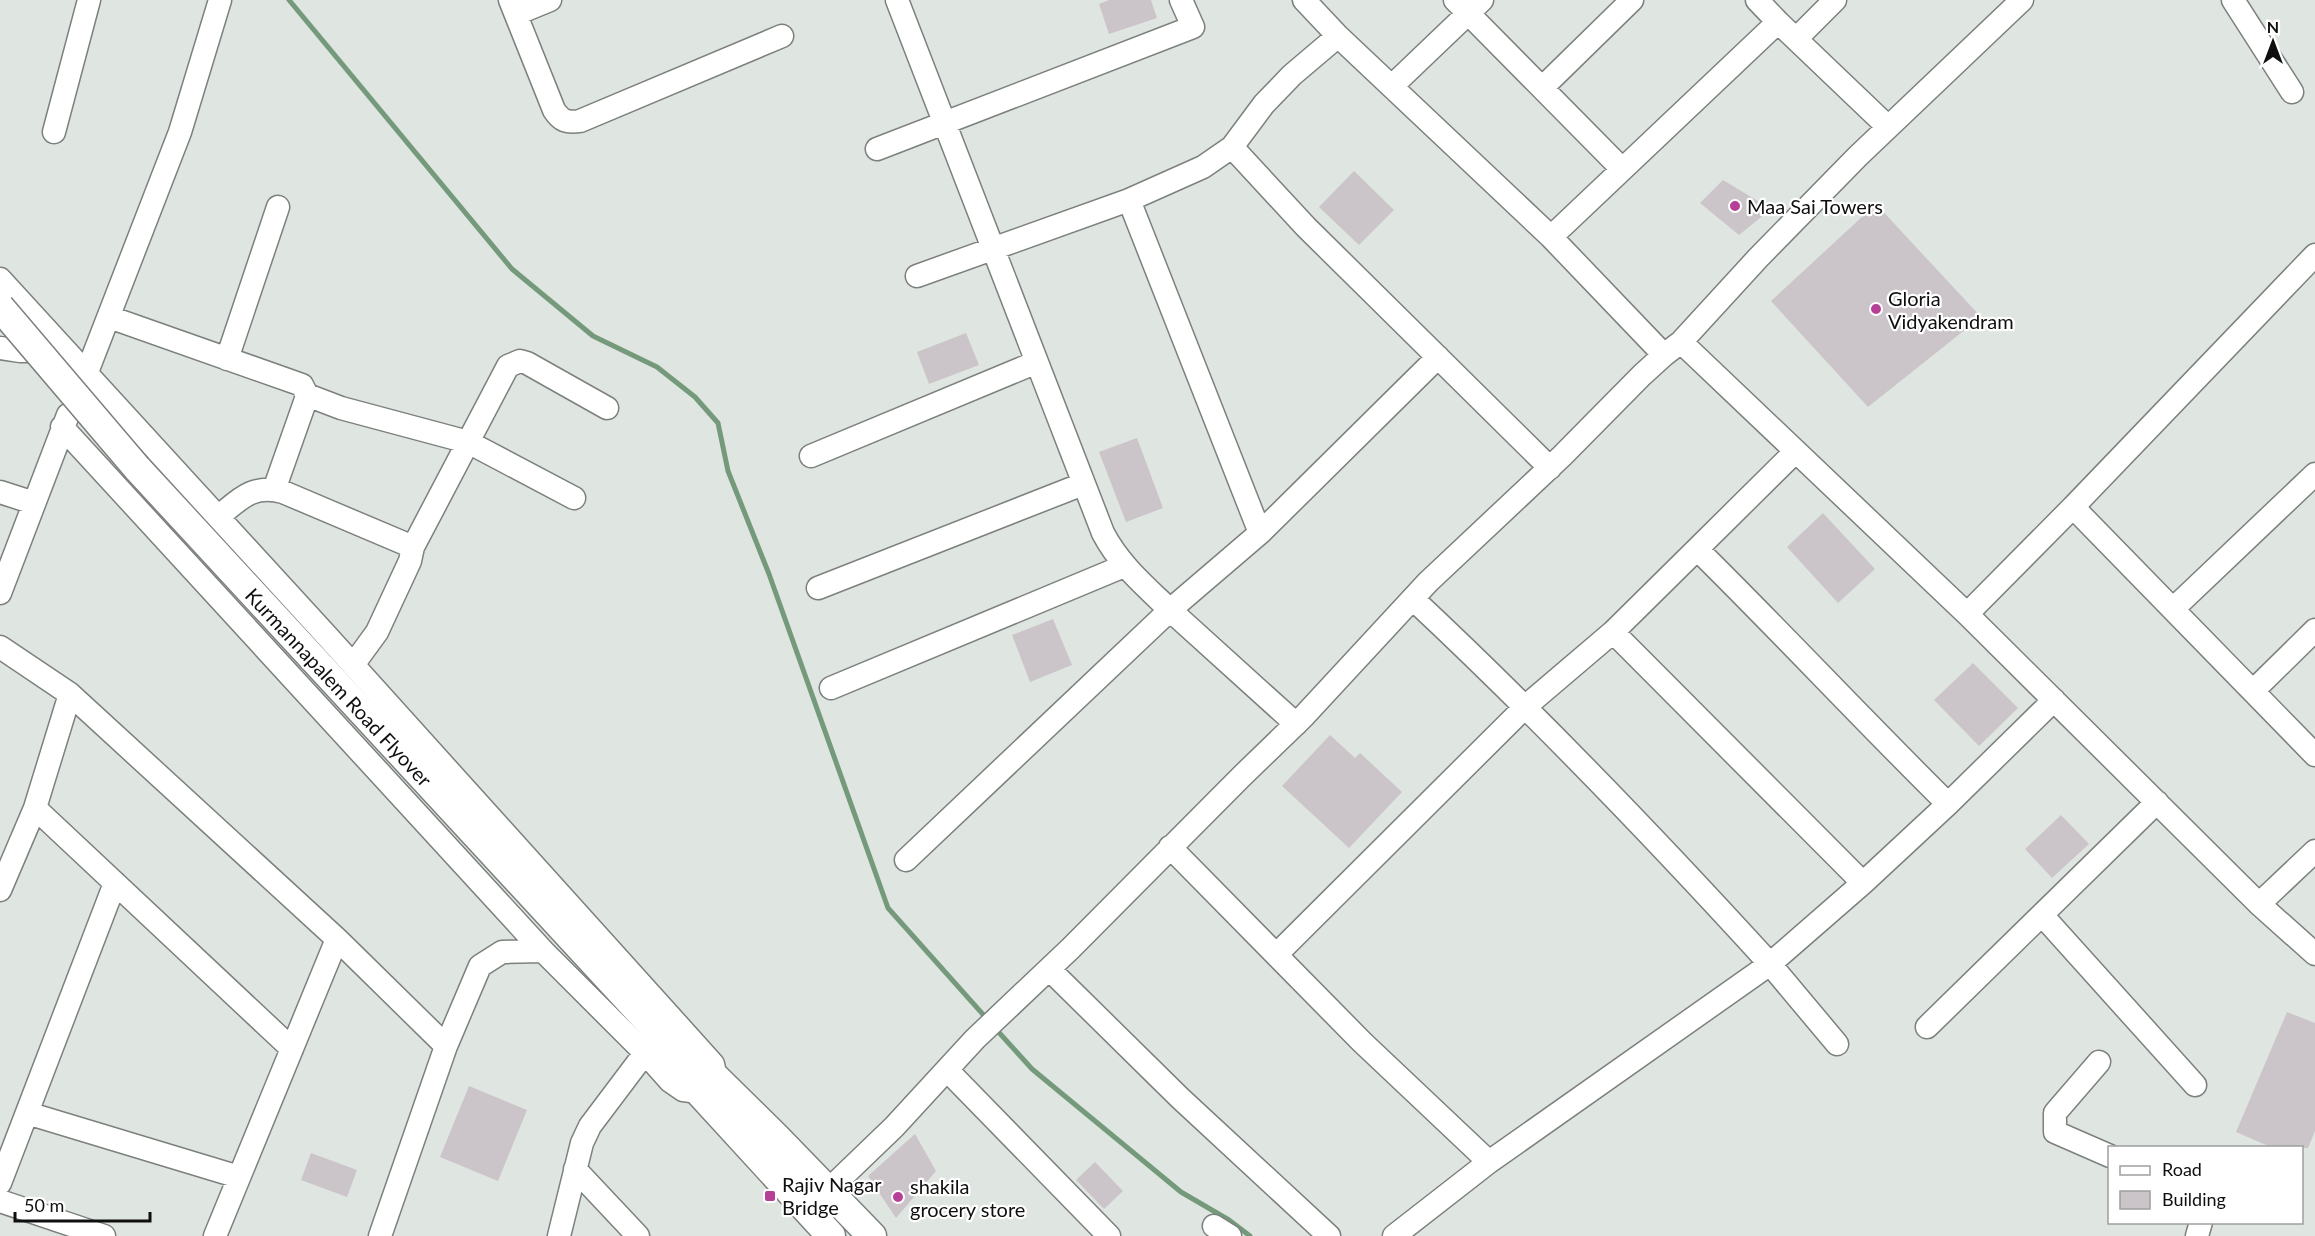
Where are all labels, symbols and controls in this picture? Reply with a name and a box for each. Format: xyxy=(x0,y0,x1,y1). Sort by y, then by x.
north arrow xyxy=(2243,12,2303,72)
text: N xyxy=(2267,17,2279,36)
place label: Maa Sai Towers xyxy=(1747,194,1883,218)
marker: Maa Sai Towers xyxy=(1728,199,1742,213)
place label: Gloria Vidyakendram xyxy=(1888,286,2014,333)
marker: Gloria Vidyakendram xyxy=(1869,302,1883,316)
street label: Kurmannapalem Road Flyover xyxy=(241,583,438,792)
legend xyxy=(2108,1146,2303,1224)
text: Road xyxy=(2162,1158,2202,1180)
place label: Rajiv Nagar Bridge xyxy=(782,1172,882,1219)
place label: shakila grocery store xyxy=(910,1174,1025,1221)
scale bar xyxy=(15,1185,150,1223)
text: Building xyxy=(2162,1188,2226,1210)
marker: Rajiv Nagar Bridge xyxy=(763,1189,777,1203)
marker: shakila grocery store xyxy=(891,1190,905,1204)
text: 50 m xyxy=(24,1194,64,1216)

